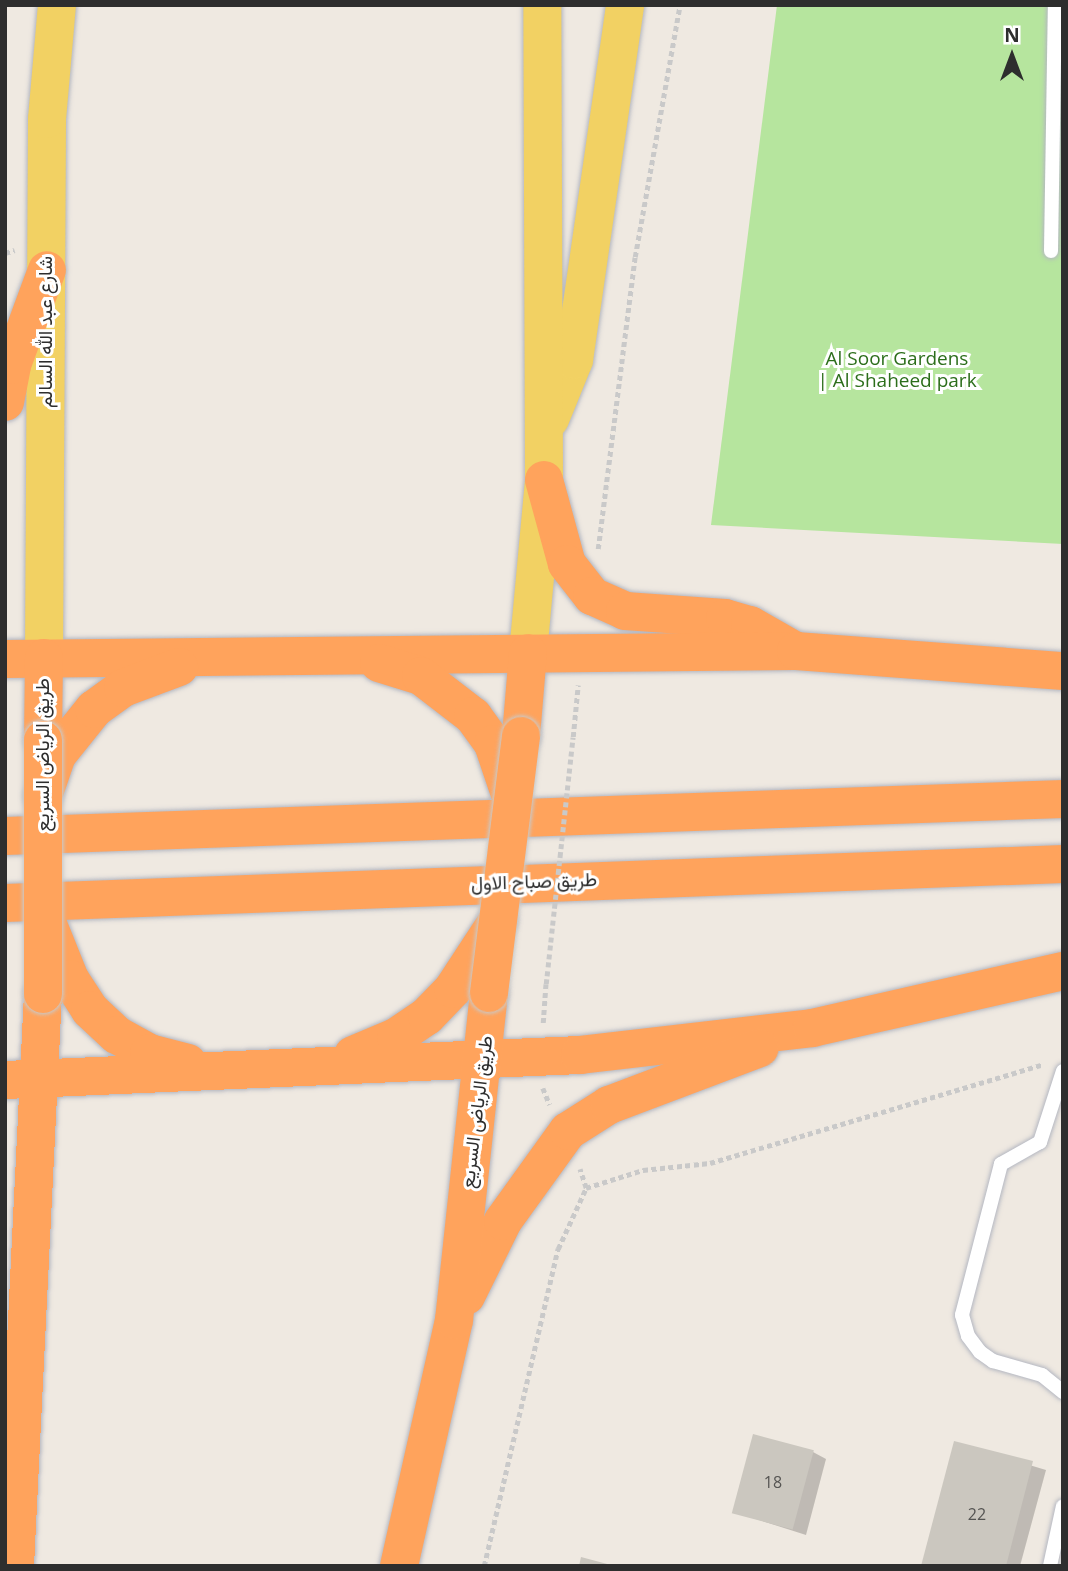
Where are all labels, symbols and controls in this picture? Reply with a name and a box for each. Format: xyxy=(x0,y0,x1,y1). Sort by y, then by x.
north arrow xyxy=(977,21,1047,91)
text: N xyxy=(1004,22,1020,48)
street label: شارع عبد الله السالم xyxy=(35,256,57,408)
park label: Al Soor Gardens | Al Shaheed park xyxy=(817,348,977,392)
street label: طريق الرياض السريع xyxy=(32,678,54,832)
street label: طريق صباح الاول xyxy=(471,868,597,896)
street label: طريق الرياض السريع xyxy=(456,1034,498,1190)
house number: 18 xyxy=(764,1472,782,1492)
house number: 22 xyxy=(968,1504,986,1524)

